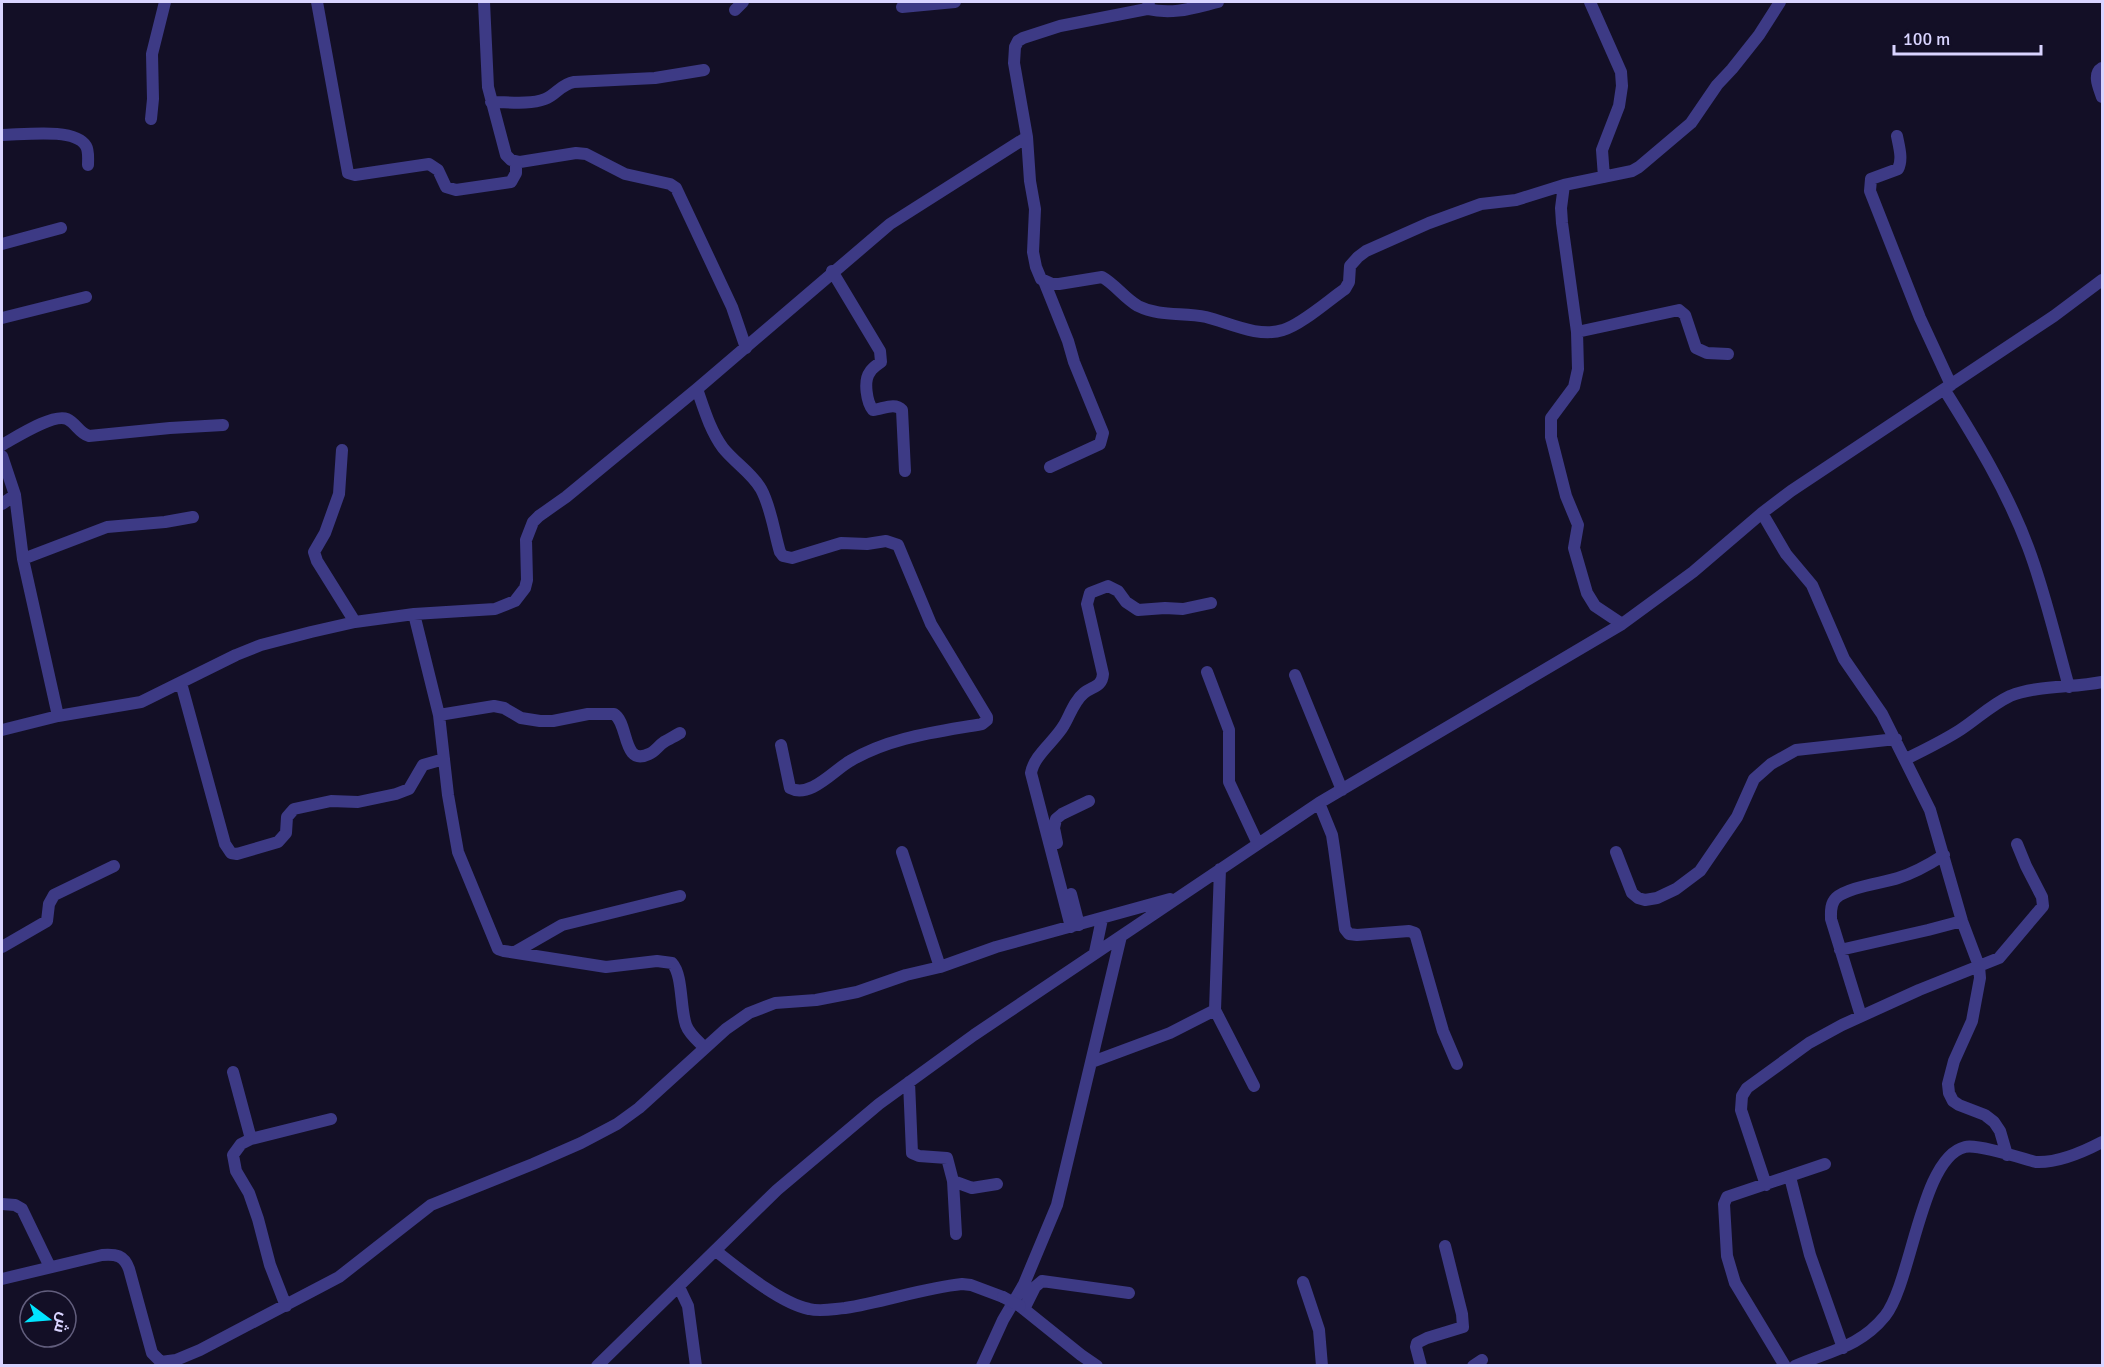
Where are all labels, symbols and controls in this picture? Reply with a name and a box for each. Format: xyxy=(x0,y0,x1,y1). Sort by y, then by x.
scale bar xyxy=(1894,18,2041,56)
text: 100 m xyxy=(1903,28,1950,50)
north arrow xyxy=(18,1289,78,1349)
text: ش xyxy=(49,1310,74,1335)

